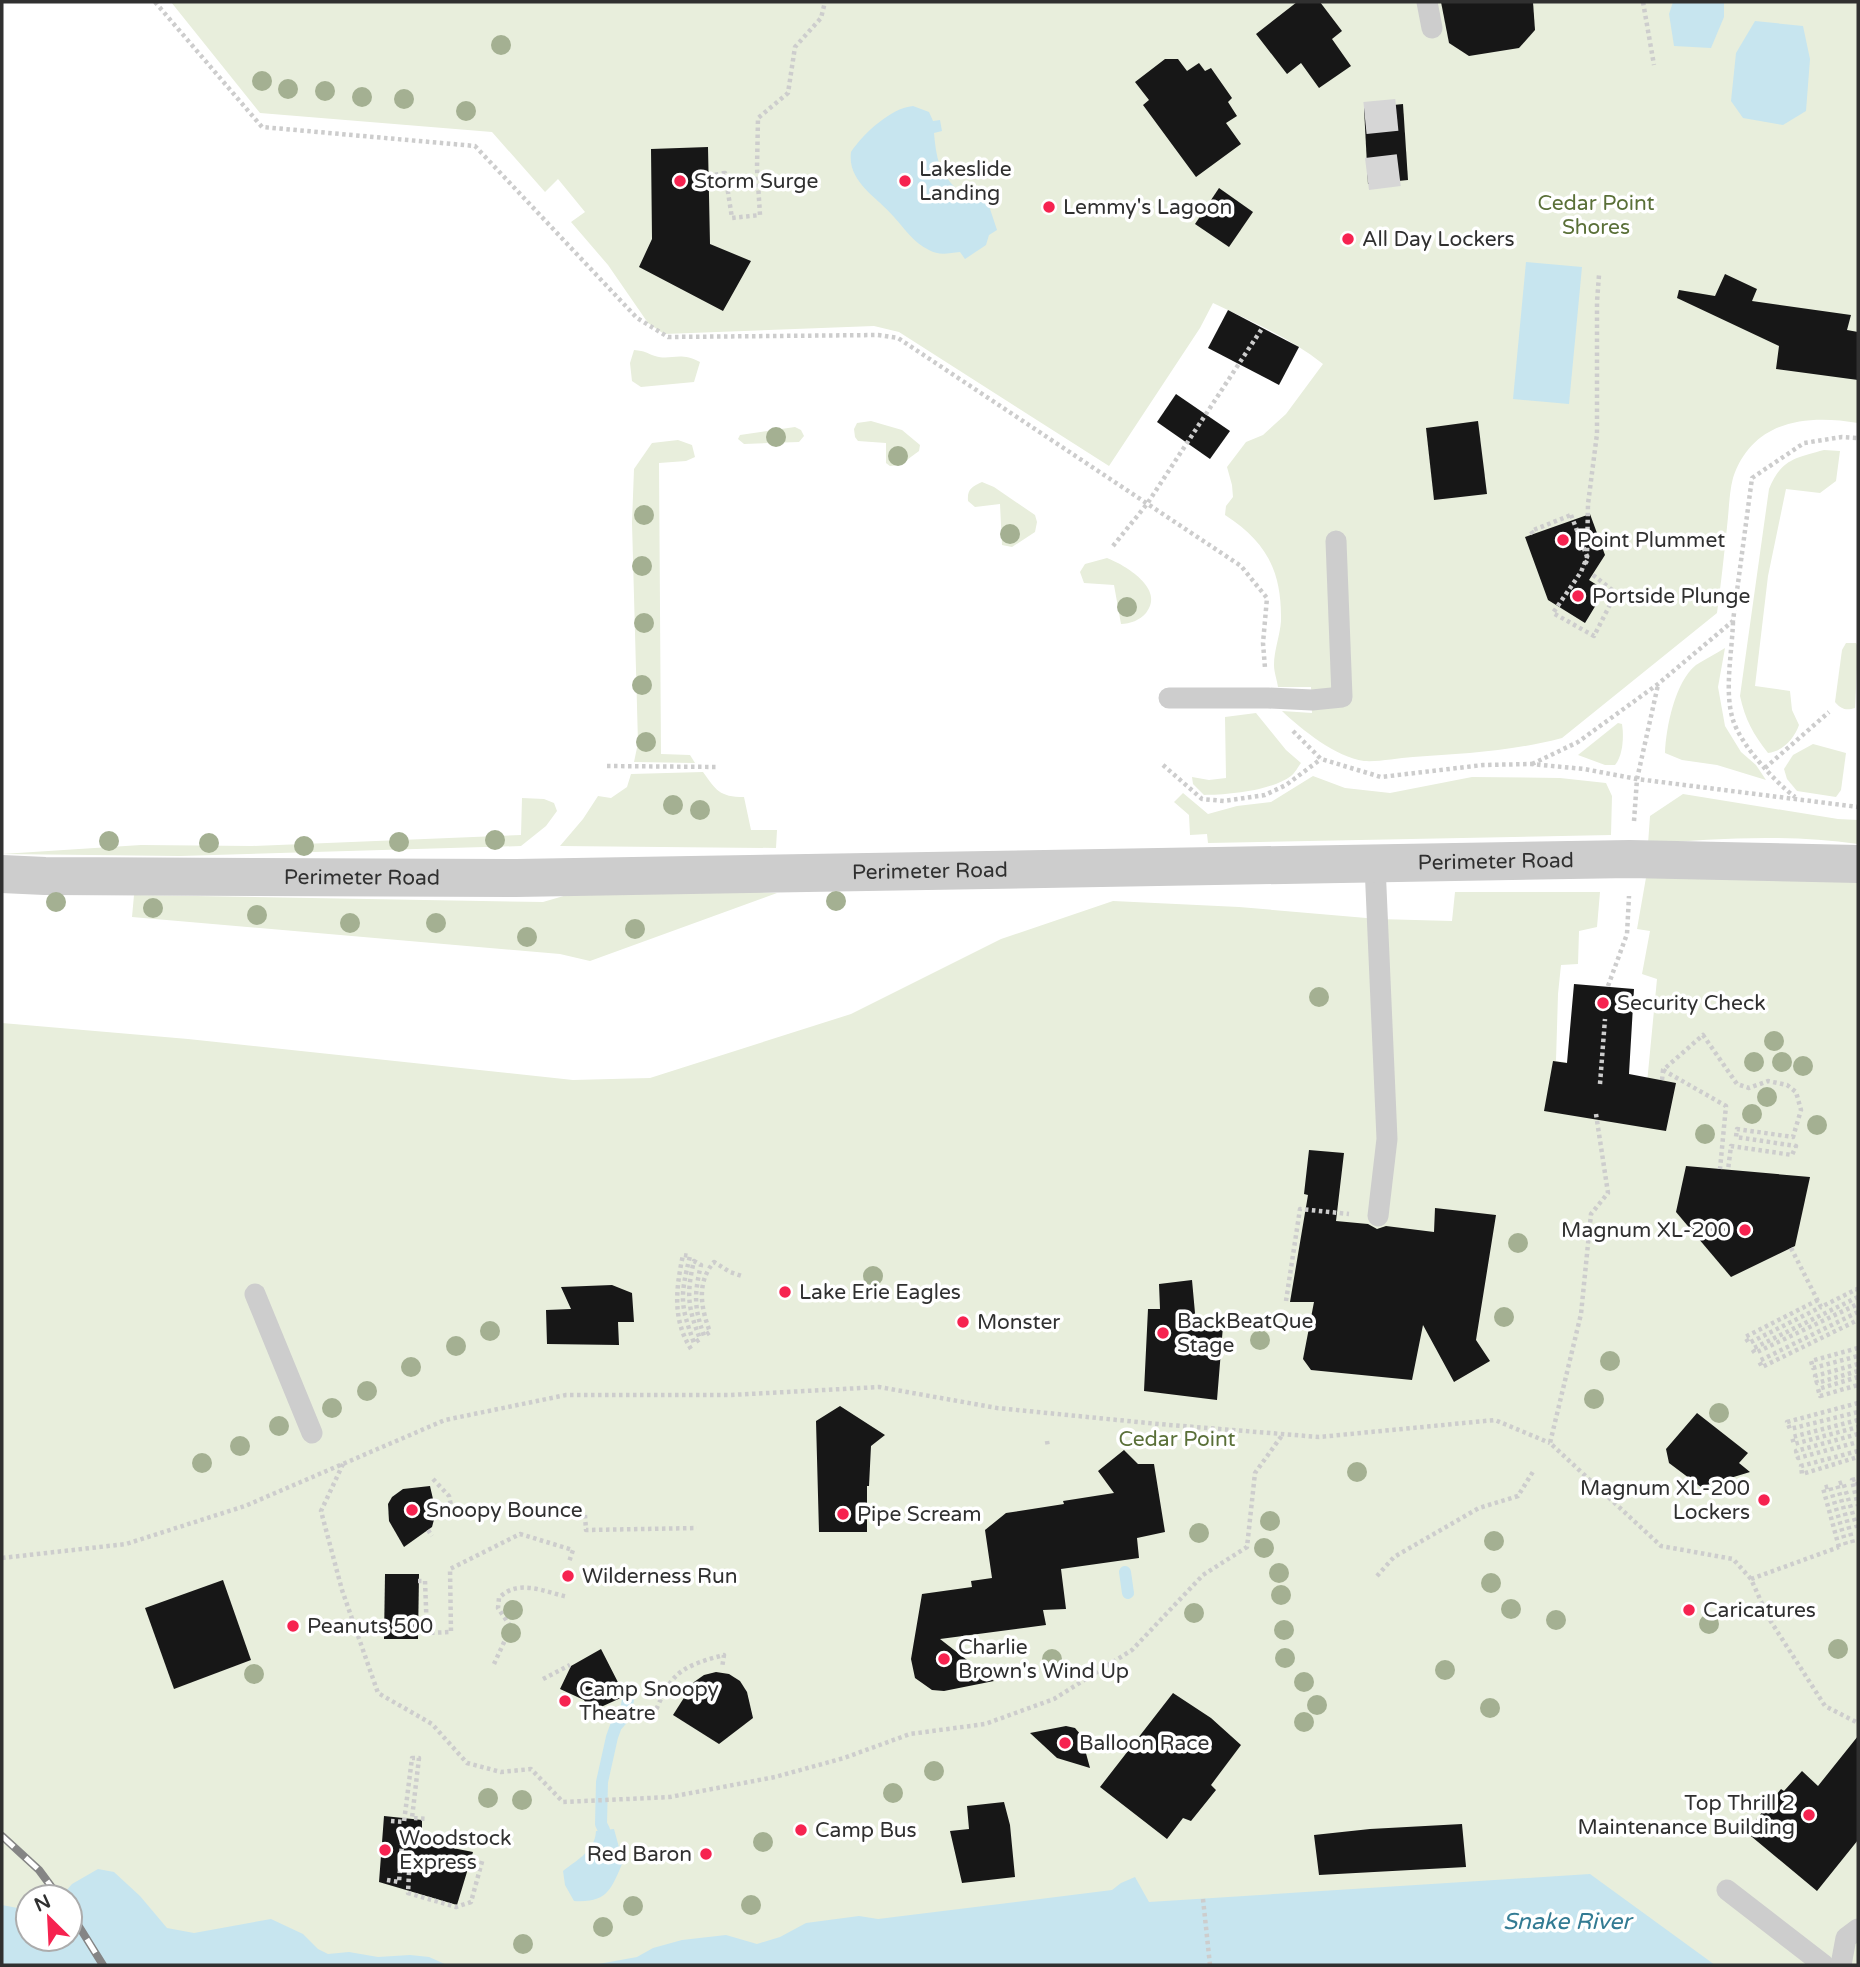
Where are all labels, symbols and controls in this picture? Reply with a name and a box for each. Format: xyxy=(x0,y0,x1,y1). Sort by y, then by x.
place label: Lakeslide Landing xyxy=(919,157,1012,206)
place label: Storm Surge xyxy=(694,169,818,194)
marker: Storm Surge xyxy=(672,173,688,189)
marker: Lakeslide Landing xyxy=(897,173,913,189)
park label: Cedar Point Shores xyxy=(1537,191,1655,240)
place label: Lemmy's Lagoon xyxy=(1063,195,1232,220)
marker: Lemmy's Lagoon xyxy=(1041,199,1057,215)
place label: All Day Lockers xyxy=(1362,227,1515,252)
marker: All Day Lockers xyxy=(1340,231,1356,247)
place label: Point Plummet xyxy=(1577,528,1725,553)
marker: Point Plummet xyxy=(1555,532,1571,548)
place label: Portside Plunge xyxy=(1592,584,1751,609)
marker: Portside Plunge xyxy=(1570,588,1586,604)
street label: Perimeter Road xyxy=(1417,848,1574,876)
street label: Perimeter Road xyxy=(852,858,1008,885)
street label: Perimeter Road xyxy=(284,865,440,891)
place label: Security Check xyxy=(1617,991,1766,1016)
marker: Security Check xyxy=(1595,995,1611,1011)
place label: Magnum XL-200 xyxy=(1561,1218,1731,1243)
marker: Magnum XL-200 xyxy=(1737,1222,1753,1238)
place label: Lake Erie Eagles xyxy=(799,1280,961,1305)
marker: Lake Erie Eagles xyxy=(777,1284,793,1300)
place label: BackBeatQue Stage xyxy=(1177,1309,1314,1358)
place label: Monster xyxy=(977,1310,1060,1335)
marker: Monster xyxy=(955,1314,971,1330)
marker: BackBeatQue Stage xyxy=(1155,1325,1171,1341)
park label: Cedar Point xyxy=(1118,1427,1236,1452)
place label: Magnum XL-200 Lockers xyxy=(1580,1476,1750,1525)
marker: Magnum XL-200 Lockers xyxy=(1756,1492,1772,1508)
place label: Snoopy Bounce xyxy=(426,1498,583,1523)
marker: Snoopy Bounce xyxy=(404,1502,420,1518)
place label: Pipe Scream xyxy=(857,1502,982,1527)
marker: Pipe Scream xyxy=(835,1506,851,1522)
place label: Wilderness Run xyxy=(582,1564,737,1589)
marker: Wilderness Run xyxy=(560,1568,576,1584)
place label: Caricatures xyxy=(1703,1598,1816,1623)
marker: Caricatures xyxy=(1681,1602,1697,1618)
place label: Peanuts 500 xyxy=(307,1614,433,1639)
marker: Peanuts 500 xyxy=(285,1618,301,1634)
place label: Charlie Brown's Wind Up xyxy=(958,1635,1129,1684)
marker: Charlie Brown's Wind Up xyxy=(936,1651,952,1667)
place label: Camp Snoopy Theatre xyxy=(579,1677,719,1726)
marker: Camp Snoopy Theatre xyxy=(557,1693,573,1709)
place label: Balloon Race xyxy=(1079,1731,1209,1756)
marker: Balloon Race xyxy=(1057,1735,1073,1751)
place label: Top Thrill 2 Maintenance Building xyxy=(1577,1791,1795,1840)
marker: Top Thrill 2 Maintenance Building xyxy=(1801,1807,1817,1823)
place label: Camp Bus xyxy=(815,1818,917,1843)
marker: Camp Bus xyxy=(793,1822,809,1838)
place label: Woodstock Express xyxy=(399,1826,511,1875)
marker: Woodstock Express xyxy=(377,1842,393,1858)
place label: Red Baron xyxy=(587,1842,692,1867)
marker: Red Baron xyxy=(698,1846,714,1862)
north arrow xyxy=(14,1883,84,1953)
text: N xyxy=(31,1890,54,1917)
water label: Snake River xyxy=(1503,1908,1634,1936)

